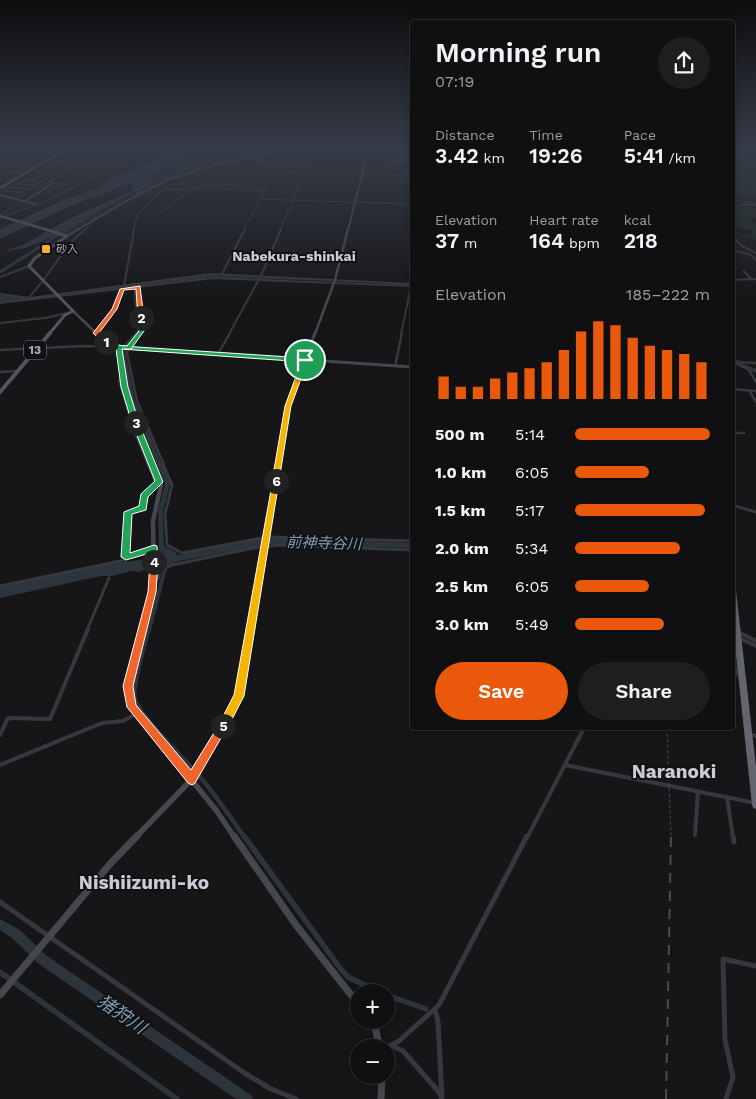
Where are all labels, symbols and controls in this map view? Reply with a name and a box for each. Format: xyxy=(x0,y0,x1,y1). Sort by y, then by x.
text: Morning run xyxy=(435,36,601,69)
button: share xyxy=(658,37,710,89)
text: 07:19 xyxy=(435,72,474,91)
text: Distance xyxy=(435,127,495,143)
text: Time xyxy=(529,127,563,143)
text: Pace xyxy=(624,127,656,143)
text: 3.42 xyxy=(435,143,479,168)
text: 19:26 xyxy=(529,143,583,168)
text: 5:41 xyxy=(624,143,664,168)
text: km xyxy=(479,150,505,166)
text: /km xyxy=(664,150,696,166)
text: Elevation xyxy=(435,212,498,228)
text: Heart rate xyxy=(529,212,599,228)
text: kcal xyxy=(624,212,651,228)
text: 37 xyxy=(435,228,459,253)
text: 164 xyxy=(529,228,564,253)
text: 218 xyxy=(624,228,658,253)
text: m xyxy=(459,235,477,251)
text: bpm xyxy=(564,235,600,251)
marker: 砂入 xyxy=(40,243,52,255)
place label: 砂入 xyxy=(56,243,78,256)
district label: Nabekura-shinkai xyxy=(232,248,356,264)
text: Elevation xyxy=(435,285,506,304)
text: 185–222 m xyxy=(626,285,710,304)
pin: 2 xyxy=(128,306,154,330)
text: 2 xyxy=(137,310,146,326)
pin: 1 xyxy=(94,330,118,354)
text: 1 xyxy=(103,334,110,350)
pin xyxy=(284,339,326,381)
road number: 13 xyxy=(24,340,46,360)
icon: arrive xyxy=(291,346,319,374)
pin: 3 xyxy=(124,410,148,436)
text: 3 xyxy=(132,415,141,431)
text: 500 m xyxy=(435,425,485,444)
text: 5:14 xyxy=(515,425,545,444)
text: 1.0 km xyxy=(435,463,486,482)
text: 6:05 xyxy=(515,463,549,482)
pin: 6 xyxy=(264,468,288,494)
text: 6 xyxy=(272,473,281,489)
text: 1.5 km xyxy=(435,501,485,520)
text: 5:17 xyxy=(515,501,544,520)
water label: 前神寺谷川 xyxy=(286,533,364,553)
text: 2.0 km xyxy=(435,539,489,558)
text: 5:34 xyxy=(515,539,548,558)
pin: 4 xyxy=(142,550,166,574)
text: 4 xyxy=(150,554,159,570)
text: 2.5 km xyxy=(435,577,488,596)
text: 6:05 xyxy=(515,577,549,596)
text: 3.0 km xyxy=(435,615,489,634)
text: 5:49 xyxy=(515,615,549,634)
button: Save xyxy=(435,662,568,720)
button: Share xyxy=(578,662,710,720)
pin: 5 xyxy=(210,714,236,738)
text: 5 xyxy=(219,718,228,734)
district label: Naranoki xyxy=(632,760,716,783)
district label: Nishiizumi-ko xyxy=(79,871,209,894)
map controls xyxy=(350,984,395,1084)
button: + xyxy=(350,984,395,1029)
water label: 猪狩川 xyxy=(94,990,152,1039)
button: − xyxy=(350,1039,395,1084)

